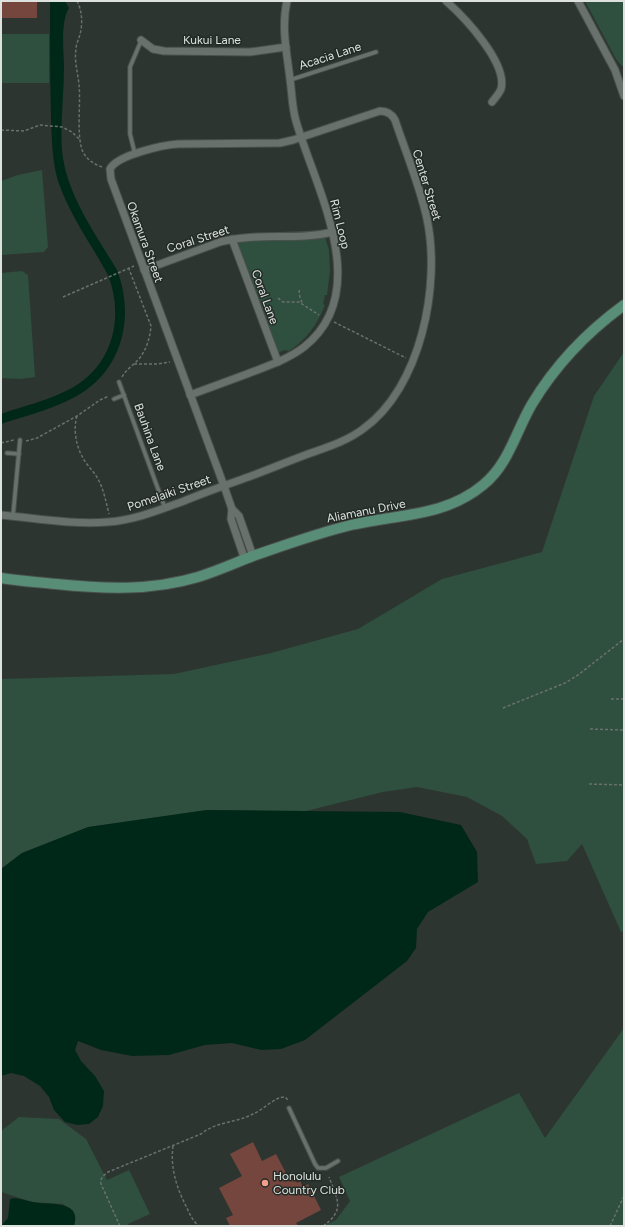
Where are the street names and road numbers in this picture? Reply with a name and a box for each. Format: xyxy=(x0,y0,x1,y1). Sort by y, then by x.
street label: Kukui Lane xyxy=(183,33,241,47)
street label: Acacia Lane xyxy=(297,39,363,73)
street label: Center Street xyxy=(410,148,445,223)
street label: Rim Loop xyxy=(327,198,353,250)
street label: Okamura Street xyxy=(124,200,166,285)
street label: Coral Street xyxy=(165,222,232,256)
street label: Coral Lane xyxy=(249,268,281,327)
street label: Bauhina Lane xyxy=(131,401,169,473)
street label: Pomelaiki Street xyxy=(125,472,213,514)
street label: Aliamanu Drive xyxy=(325,496,407,526)

